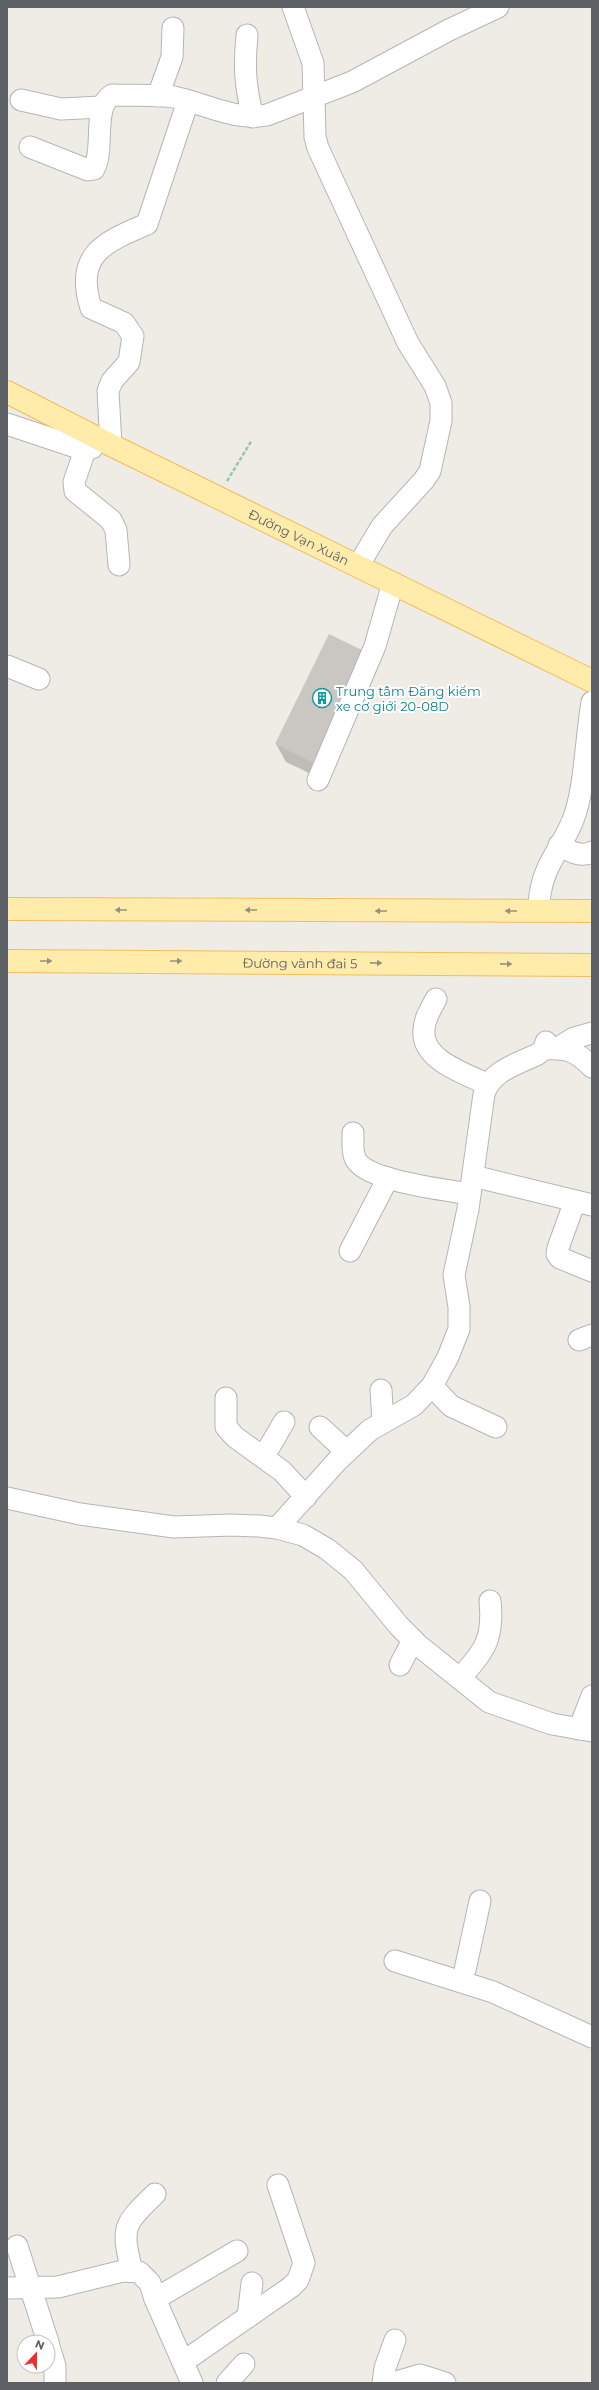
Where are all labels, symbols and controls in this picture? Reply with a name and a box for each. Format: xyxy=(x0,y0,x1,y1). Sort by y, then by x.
street label: Đường Vạn Xuân xyxy=(246,506,352,569)
place label: Trung tâm Đăng kiểm xe cơ giới 20-08D xyxy=(336,683,481,714)
building icon: Trung tâm Đăng kiểm xe cơ giới 20-08D xyxy=(311,687,333,709)
one-way arrow xyxy=(114,907,127,913)
one-way arrow xyxy=(244,907,257,913)
one-way arrow xyxy=(374,908,387,914)
one-way arrow xyxy=(504,908,517,914)
street label: Đường vành đai 5 xyxy=(243,955,357,971)
one-way arrow xyxy=(40,958,53,964)
one-way arrow xyxy=(170,958,183,964)
one-way arrow xyxy=(370,960,383,966)
one-way arrow xyxy=(500,961,513,967)
north arrow xyxy=(16,2334,56,2374)
text: N xyxy=(33,2337,46,2353)

